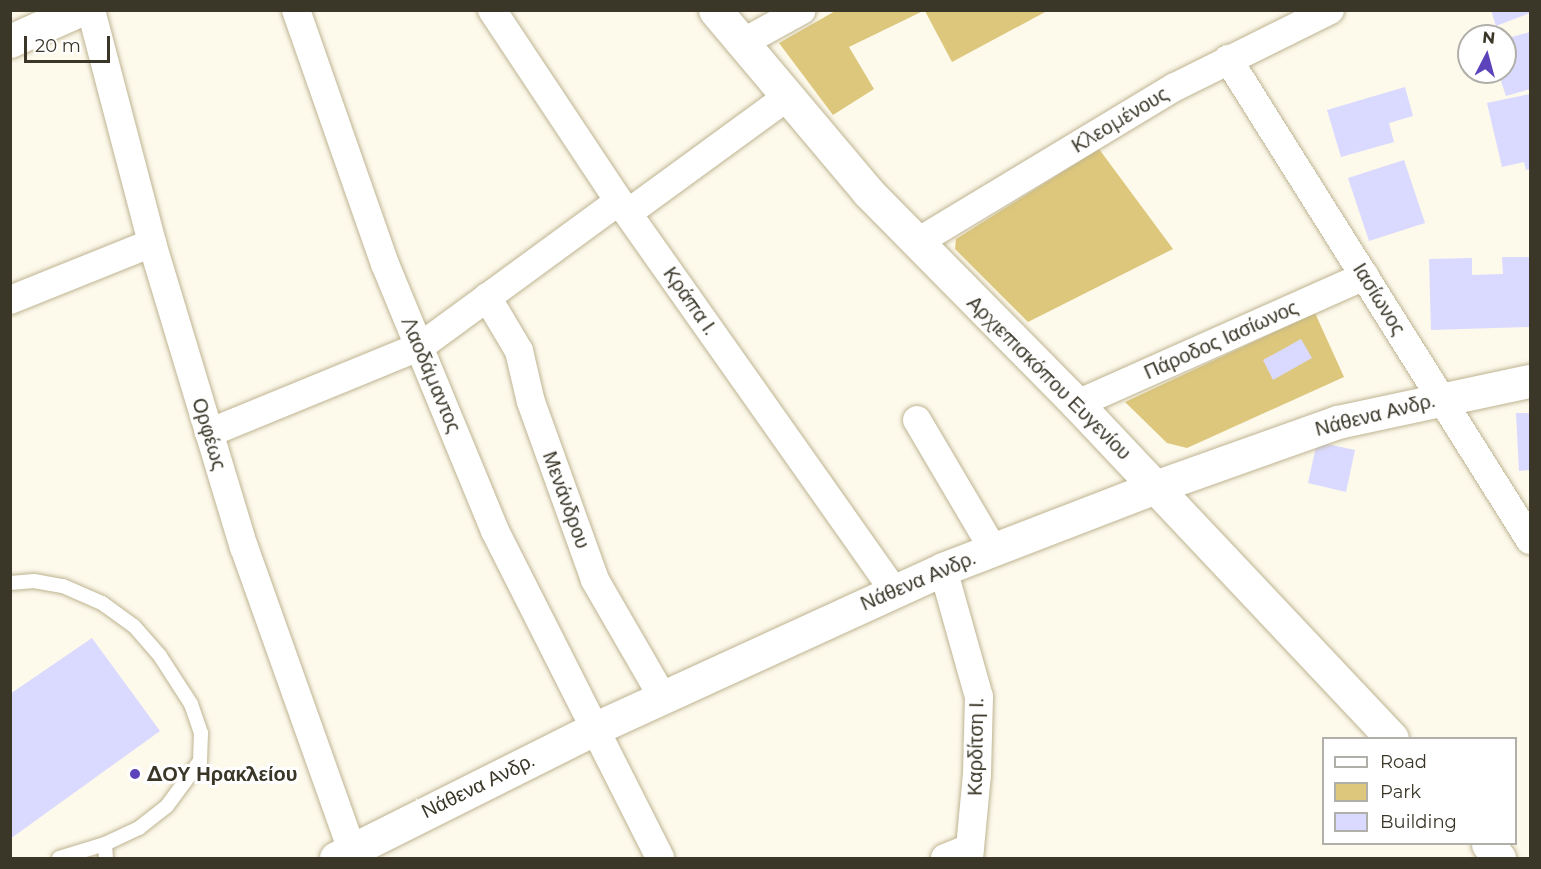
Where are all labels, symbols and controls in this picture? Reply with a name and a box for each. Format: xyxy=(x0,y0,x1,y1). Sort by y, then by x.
scale bar xyxy=(27,24,112,62)
north arrow xyxy=(1457,24,1517,84)
text: N xyxy=(1481,27,1496,48)
text: 20 m xyxy=(35,35,81,57)
street label: Κλεομένους xyxy=(1067,82,1173,158)
street label: Ιασίωνος xyxy=(1348,259,1410,339)
street label: Κράπα Ι. xyxy=(658,262,722,340)
street label: Αρχιεπισκόπου Ευγενίου xyxy=(962,291,1136,465)
street label: Πάροδος Ιασίωνος xyxy=(1140,295,1302,385)
street label: Λαοδάμαντος xyxy=(396,314,466,436)
street label: Νάθενα Ανδρ. xyxy=(1313,389,1437,441)
street label: Ορφέως xyxy=(187,395,231,473)
street label: Μενάνδρου xyxy=(537,448,595,552)
street label: Νάθενα Ανδρ. xyxy=(857,546,979,616)
street label: Καρδίτση Ι. xyxy=(963,698,989,796)
legend xyxy=(1322,737,1517,845)
street label: Νάθενα Ανδρ. xyxy=(418,748,538,824)
text: Road xyxy=(1380,751,1427,773)
place label: ΔΟΥ Ηρακλείου xyxy=(147,762,297,786)
marker: ΔΟΥ Ηρακλείου xyxy=(128,767,142,781)
text: Park xyxy=(1380,781,1421,803)
text: Building xyxy=(1380,811,1457,833)

